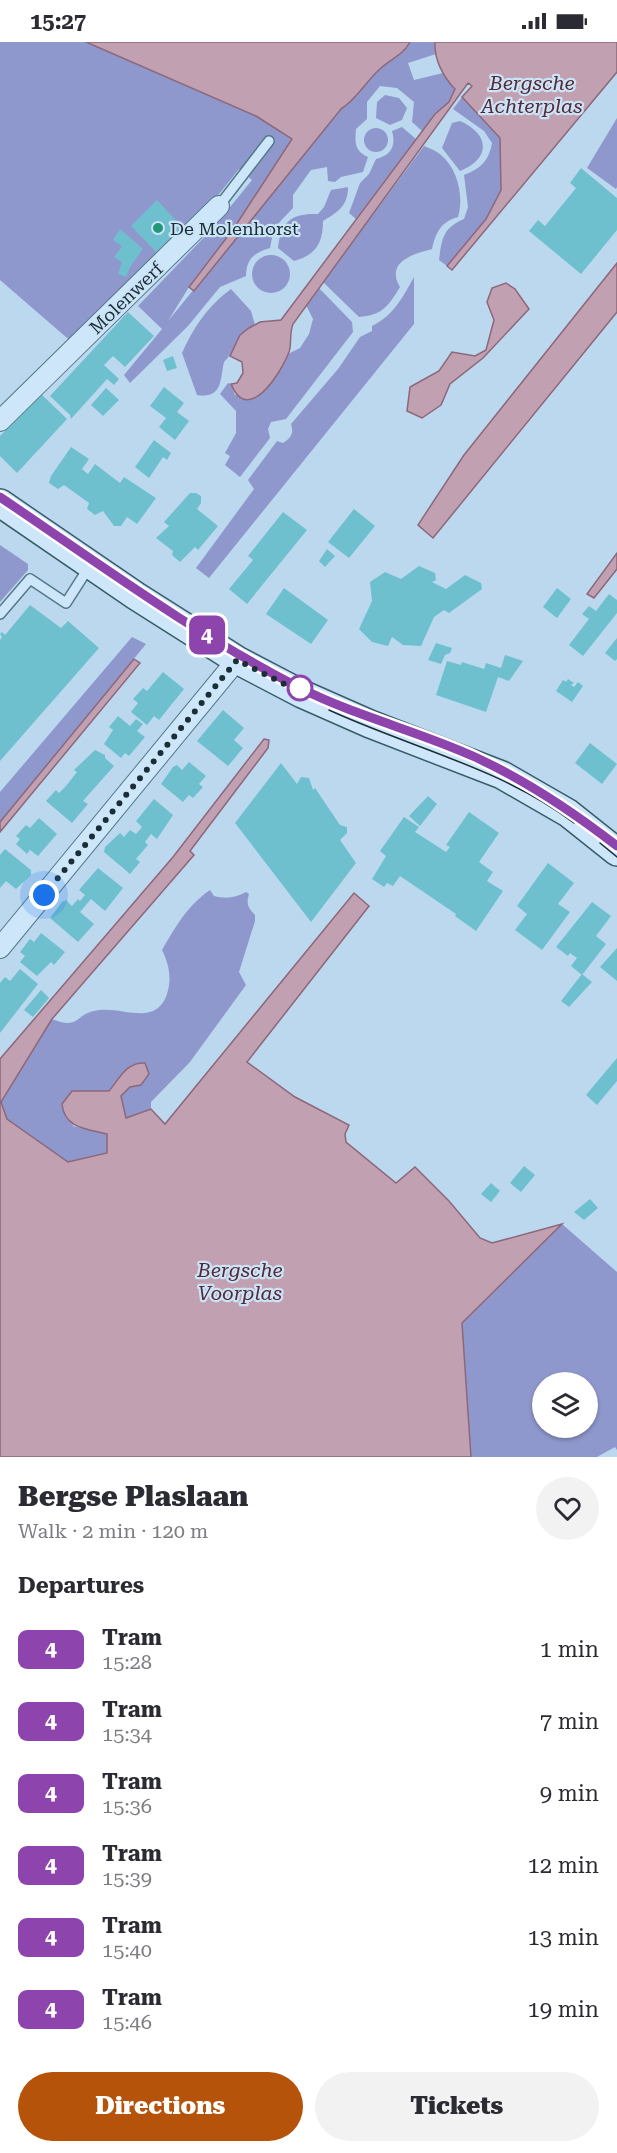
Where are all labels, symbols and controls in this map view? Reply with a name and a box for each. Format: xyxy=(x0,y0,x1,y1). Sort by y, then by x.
text: 15:27 xyxy=(30,9,86,34)
water label: Bergsche Achterplas xyxy=(480,71,583,118)
place label: De Molenhorst xyxy=(170,218,299,239)
marker: De Molenhorst xyxy=(151,221,165,235)
street label: Molenwerf xyxy=(85,257,168,338)
line badge: 4 xyxy=(188,616,226,654)
text: 4 xyxy=(201,623,213,647)
unlabelled marker xyxy=(287,675,313,701)
your location xyxy=(29,880,59,910)
water label: Bergsche Voorplas xyxy=(196,1258,283,1305)
map controls xyxy=(532,1372,598,1438)
button: layers xyxy=(532,1372,598,1438)
button: heart xyxy=(536,1477,599,1540)
text: Bergse Plaslaan xyxy=(18,1480,248,1513)
text: Walk · 2 min · 120 m xyxy=(18,1519,208,1543)
text: Departures xyxy=(18,1573,144,1598)
text: Tram xyxy=(102,1625,162,1650)
text: 4 xyxy=(45,1637,57,1661)
text: 1 min xyxy=(540,1637,599,1662)
text: 15:28 xyxy=(102,1650,152,1674)
text: Tram xyxy=(102,1697,162,1722)
text: 4 xyxy=(45,1709,57,1733)
text: 7 min xyxy=(540,1709,599,1734)
text: 15:34 xyxy=(102,1722,152,1746)
text: Tram xyxy=(102,1769,162,1794)
text: 4 xyxy=(45,1781,57,1805)
text: 9 min xyxy=(540,1781,599,1806)
text: 15:36 xyxy=(102,1794,152,1818)
text: Tram xyxy=(102,1841,162,1866)
text: 4 xyxy=(45,1853,57,1877)
text: 12 min xyxy=(528,1853,599,1878)
text: 15:39 xyxy=(102,1866,152,1890)
text: Tram xyxy=(102,1913,162,1938)
text: 4 xyxy=(45,1925,57,1949)
text: 13 min xyxy=(528,1925,599,1950)
text: 15:40 xyxy=(102,1938,152,1962)
text: Tram xyxy=(102,1985,162,2010)
text: 4 xyxy=(45,1997,57,2021)
text: 19 min xyxy=(528,1997,599,2022)
text: 15:46 xyxy=(102,2010,152,2034)
button: Directions xyxy=(18,2072,303,2141)
button: Tickets xyxy=(315,2072,599,2141)

